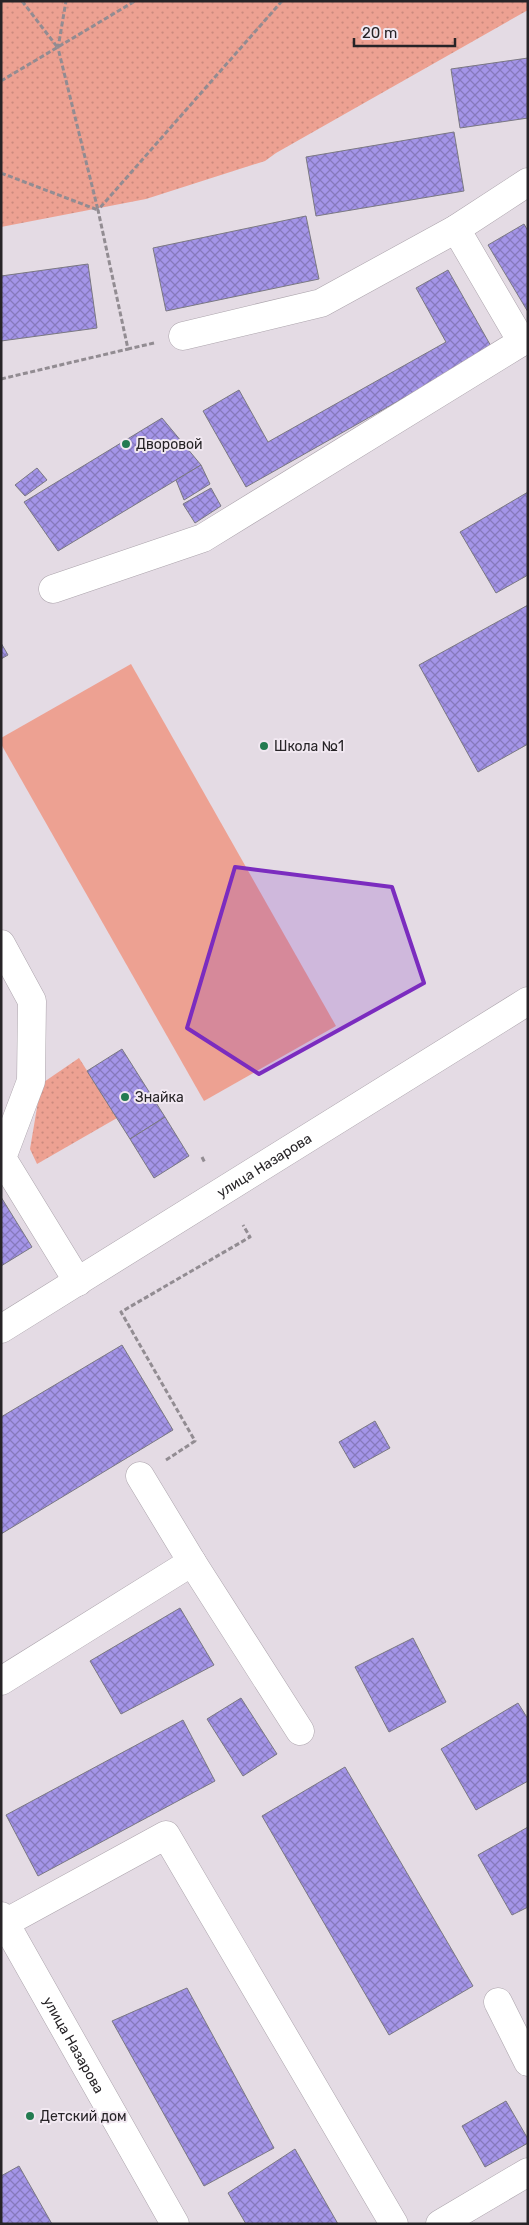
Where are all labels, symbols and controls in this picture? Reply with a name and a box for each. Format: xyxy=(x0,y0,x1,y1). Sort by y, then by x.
scale bar xyxy=(354,15,455,47)
text: 20 m xyxy=(362,24,397,42)
place label: Дворовой xyxy=(136,436,203,453)
marker: Дворовой xyxy=(120,438,132,450)
place label: Школа №1 xyxy=(274,738,344,755)
marker: Школа №1 xyxy=(258,740,270,752)
place label: Знайка xyxy=(135,1089,184,1106)
marker: Знайка xyxy=(119,1091,131,1103)
street label: улица Назарова xyxy=(214,1129,315,1201)
street label: улица Назарова xyxy=(40,1993,108,2096)
place label: Детский дом xyxy=(40,2108,127,2125)
marker: Детский дом xyxy=(24,2110,36,2122)

